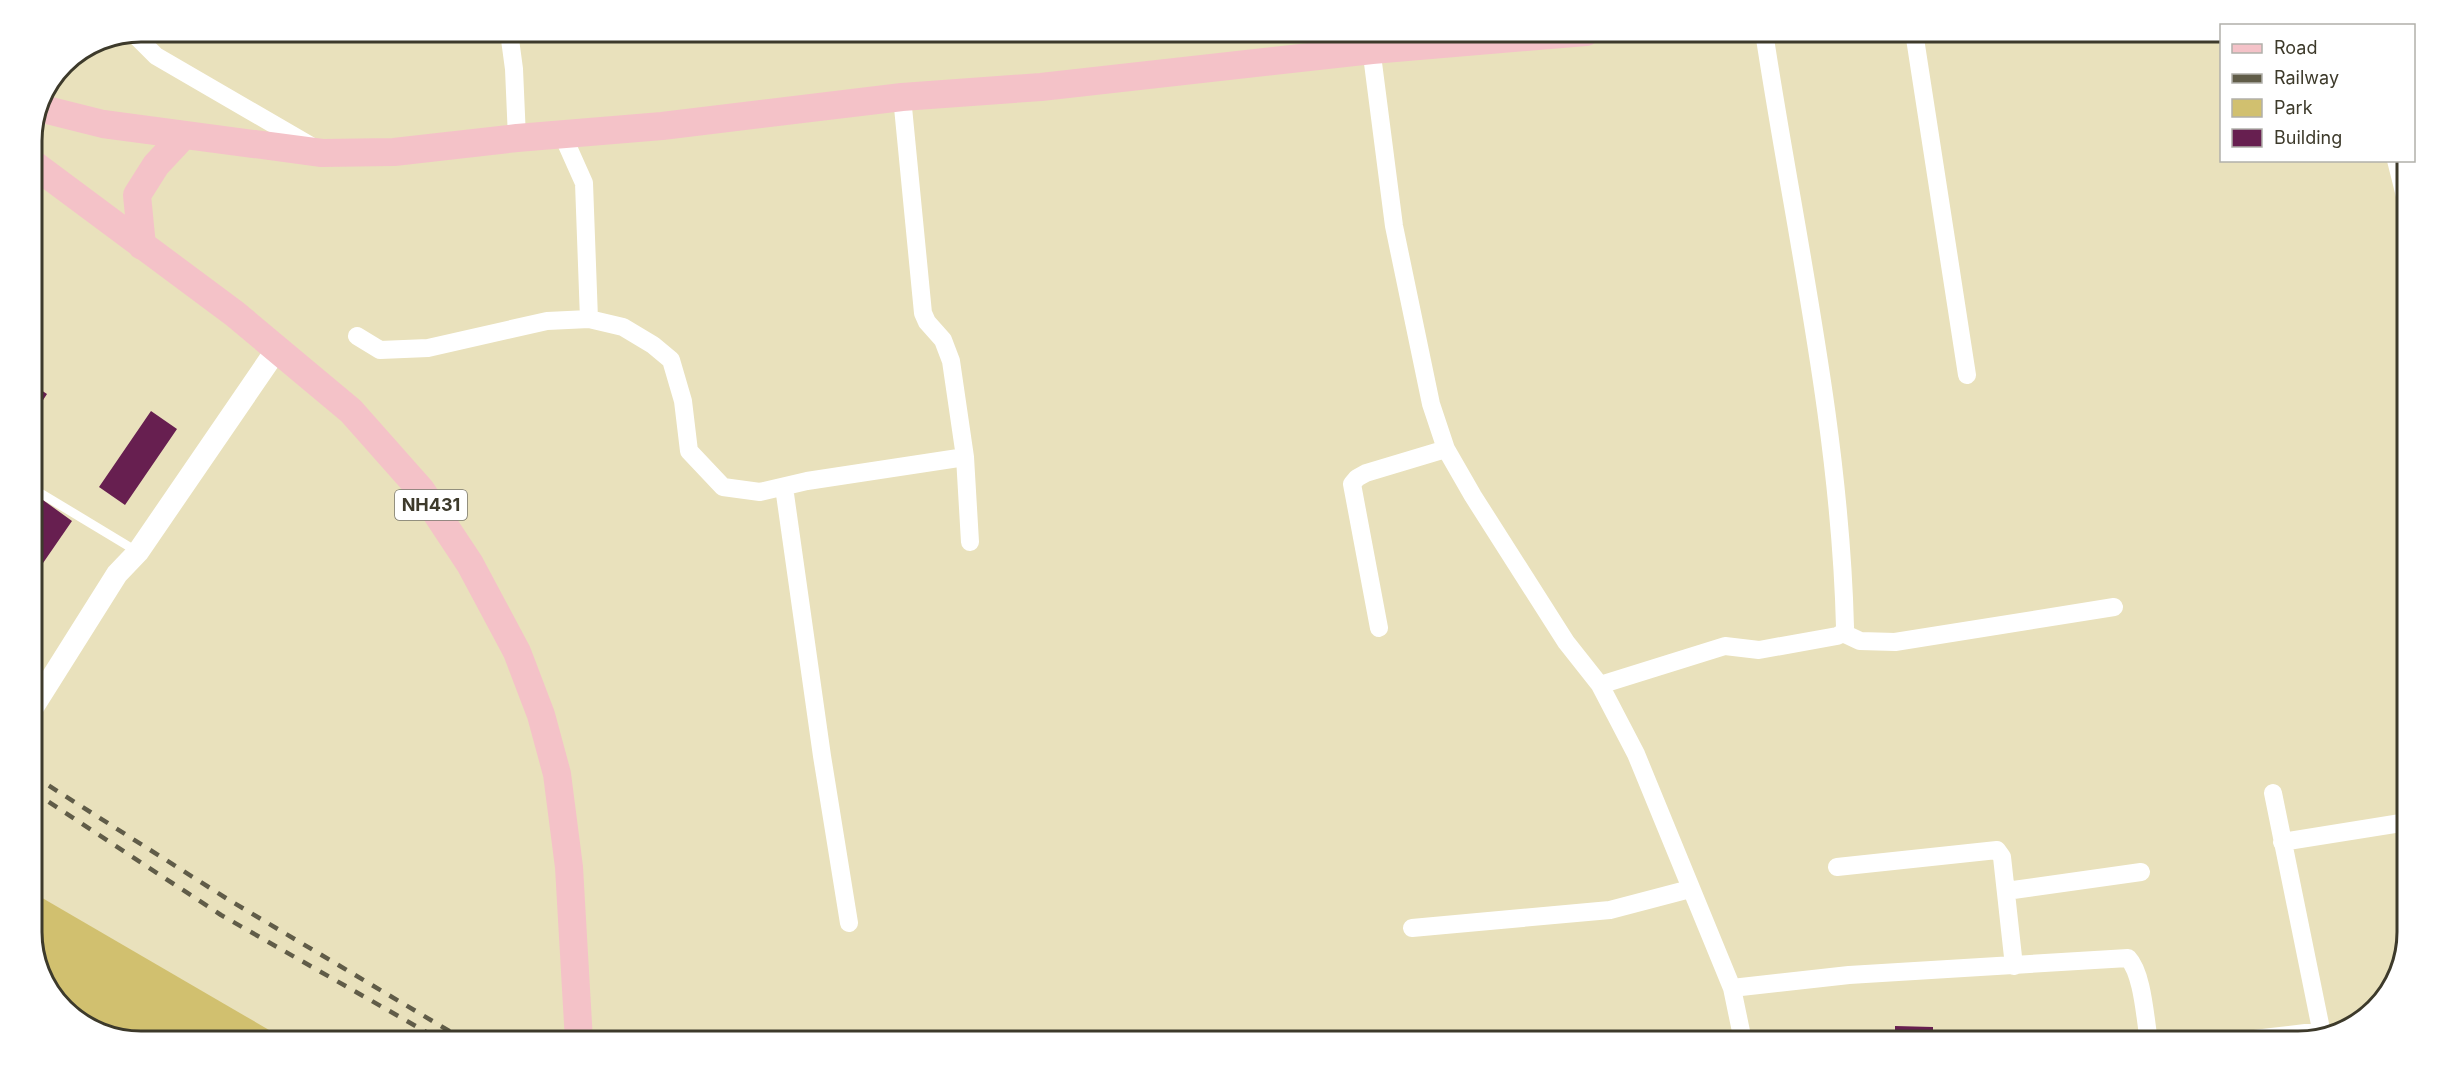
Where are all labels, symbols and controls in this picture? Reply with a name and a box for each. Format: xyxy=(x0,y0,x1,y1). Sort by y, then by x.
legend xyxy=(2220,24,2415,162)
text: Road xyxy=(2274,37,2317,58)
text: Railway xyxy=(2274,67,2339,88)
text: Park xyxy=(2274,97,2313,118)
text: Building xyxy=(2274,127,2342,148)
road number: NH431 xyxy=(395,490,467,520)

